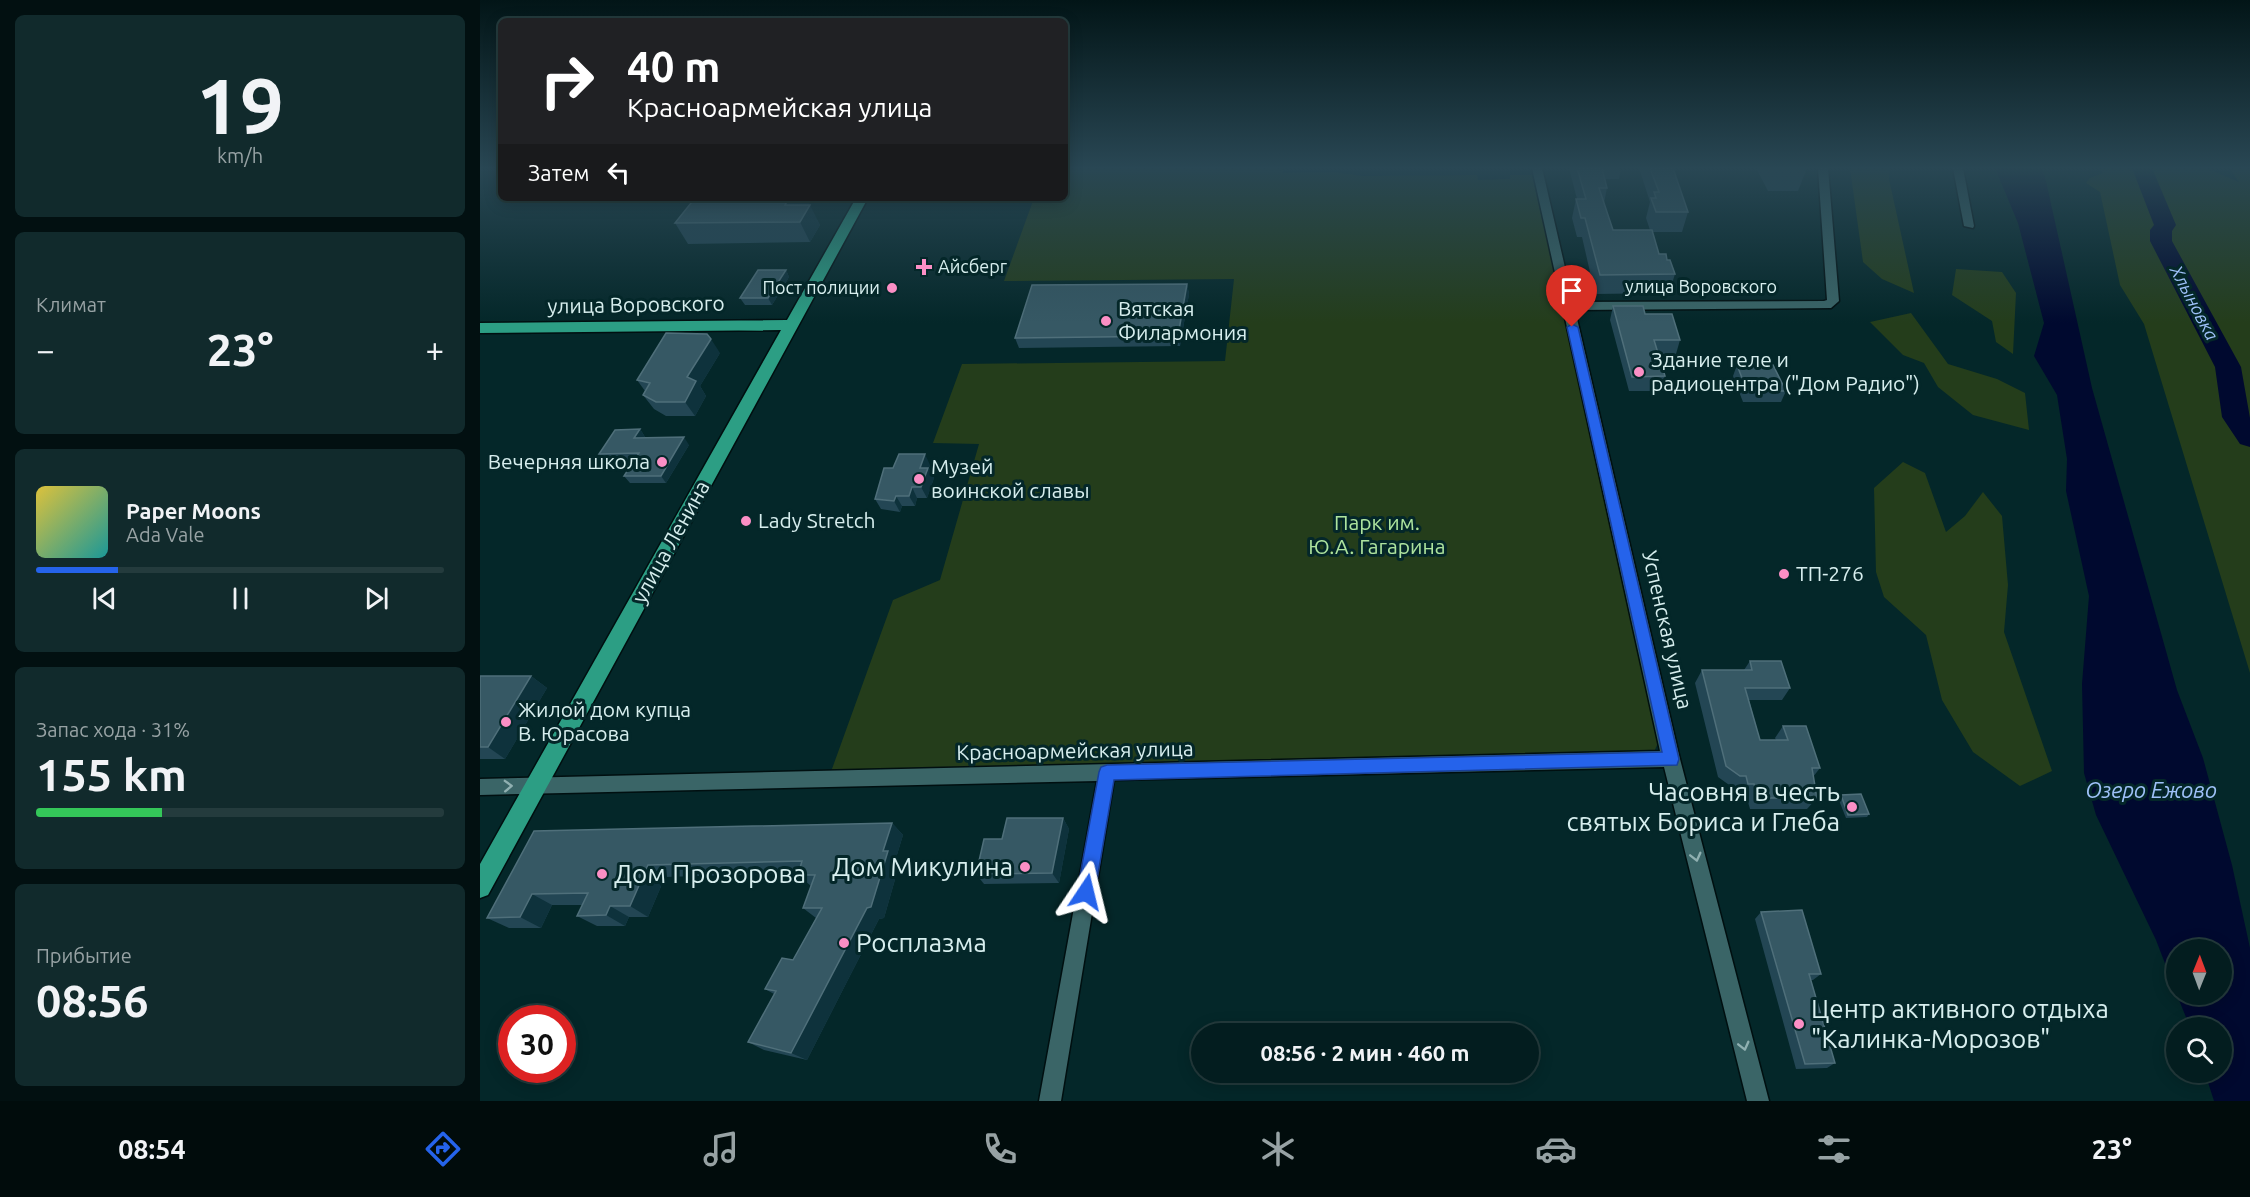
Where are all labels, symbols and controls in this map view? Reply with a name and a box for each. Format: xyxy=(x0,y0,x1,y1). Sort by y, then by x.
icon: right xyxy=(528,42,606,120)
text: 40 m xyxy=(627,43,721,90)
text: 19 xyxy=(196,61,284,149)
text: Красноармейская улица xyxy=(627,92,932,122)
text: km/h xyxy=(217,144,263,167)
icon: left xyxy=(602,156,635,189)
text: Затем xyxy=(528,160,590,185)
place label: Айсберг xyxy=(938,256,1007,276)
marker: Айсберг xyxy=(915,258,933,276)
water label: Хлыновка xyxy=(2166,261,2223,343)
pin xyxy=(1546,265,1597,327)
icon: arrive xyxy=(1555,274,1588,307)
street label: улица Воровского xyxy=(1625,276,1777,296)
place label: Пост полиции xyxy=(763,277,880,297)
marker: Пост полиции xyxy=(885,281,899,295)
street label: улица Воровского xyxy=(547,290,725,318)
text: Климат xyxy=(36,293,106,316)
place label: Вятская Филармония xyxy=(1118,296,1247,344)
marker: Вятская Филармония xyxy=(1099,314,1113,328)
text: 23° xyxy=(207,324,273,375)
text: − xyxy=(36,331,55,368)
text: + xyxy=(425,331,444,368)
place label: Здание теле и радиоцентра ("Дом Радио") xyxy=(1651,347,1920,395)
marker: Здание теле и радиоцентра ("Дом Радио") xyxy=(1632,365,1646,379)
place label: Вечерняя школа xyxy=(488,449,650,473)
place label: Музей воинской славы xyxy=(931,454,1090,502)
marker: Вечерняя школа xyxy=(655,455,669,469)
marker: Музей воинской славы xyxy=(912,472,926,486)
street label: улица Ленина xyxy=(627,476,714,607)
text: Paper Moons xyxy=(126,498,261,523)
place label: Lady Stretch xyxy=(758,508,875,532)
park label: Парк им. Ю.А. Гагарина xyxy=(1308,510,1446,558)
marker: Lady Stretch xyxy=(739,514,753,528)
text: Ada Vale xyxy=(126,523,204,546)
street label: Успенская улица xyxy=(1638,548,1698,711)
place label: ТП-276 xyxy=(1796,561,1864,585)
marker: ТП-276 xyxy=(1777,567,1791,581)
icon: previous xyxy=(88,582,121,615)
icon: pause xyxy=(224,582,257,615)
icon: next xyxy=(360,582,393,615)
place label: Жилой дом купца В. Юрасова xyxy=(518,697,691,745)
marker: Жилой дом купца В. Юрасова xyxy=(499,715,513,729)
text: Запас хода · 31% xyxy=(36,718,190,741)
street label: Красноармейская улица xyxy=(956,736,1194,764)
text: 155 km xyxy=(36,749,187,800)
place label: Часовня в честь святых Бориса и Глеба xyxy=(1567,777,1840,836)
water label: Озеро Ежово xyxy=(2085,777,2217,802)
one-way arrow xyxy=(504,780,513,793)
marker: Часовня в честь святых Бориса и Глеба xyxy=(1845,800,1859,814)
one-way arrow xyxy=(1689,851,1701,862)
place label: Дом Микулина xyxy=(832,852,1013,881)
place label: Дом Прозорова xyxy=(614,859,806,888)
marker: Дом Микулина xyxy=(1018,860,1032,874)
position arrow xyxy=(1054,860,1118,924)
marker: Дом Прозорова xyxy=(595,867,609,881)
place label: Росплазма xyxy=(856,928,987,957)
marker: Росплазма xyxy=(837,936,851,950)
north arrow xyxy=(2166,939,2232,1005)
map controls xyxy=(2166,939,2232,1083)
text: Прибытие xyxy=(36,944,132,967)
text: 08:56 xyxy=(36,975,149,1026)
place label: Центр активного отдыха "Калинка-Морозов" xyxy=(1811,994,2109,1053)
speed limit sign: 30 xyxy=(498,1005,576,1083)
marker: Центр активного отдыха "Калинка-Морозов" xyxy=(1792,1017,1806,1031)
button: search xyxy=(2166,1017,2232,1083)
text: 08:56 · 2 мин · 460 m xyxy=(1261,1040,1469,1065)
one-way arrow xyxy=(1737,1041,1750,1051)
icon: directions xyxy=(422,1128,464,1170)
icon: music xyxy=(700,1128,742,1170)
icon: phone xyxy=(979,1128,1021,1170)
icon: climate xyxy=(1257,1128,1299,1170)
icon: car xyxy=(1535,1128,1577,1170)
icon: filters xyxy=(1813,1128,1855,1170)
text: 08:54 xyxy=(118,1134,186,1164)
text: 23° xyxy=(2092,1134,2132,1164)

